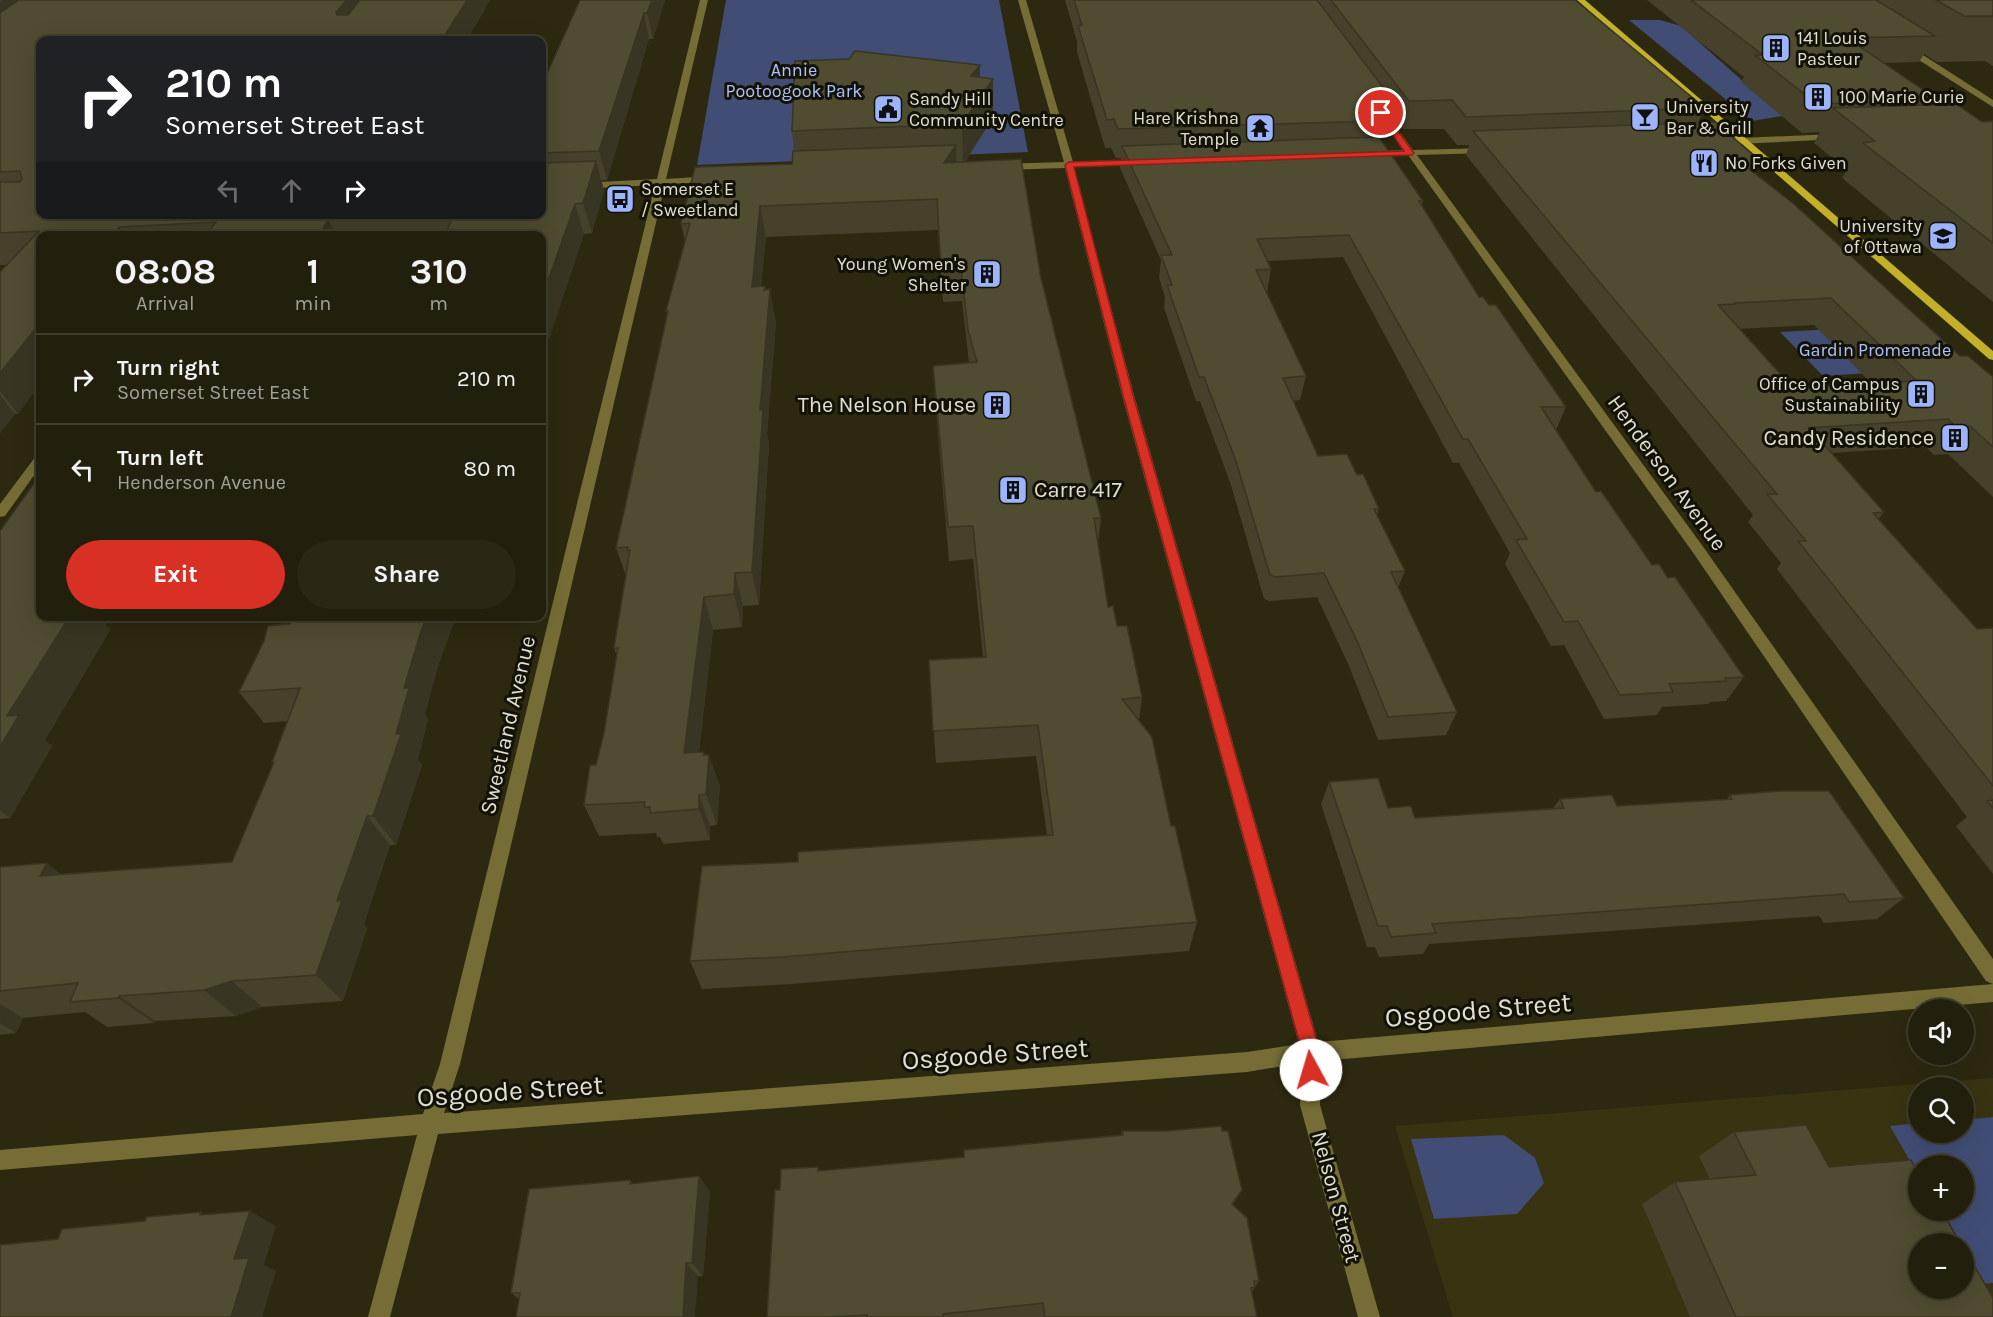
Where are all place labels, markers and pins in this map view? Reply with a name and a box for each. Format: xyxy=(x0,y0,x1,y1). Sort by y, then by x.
place label: 141 Louis Pasteur xyxy=(1797,27,1867,70)
building icon: 141 Louis Pasteur xyxy=(1760,32,1792,64)
building icon: 100 Marie Curie xyxy=(1802,81,1834,113)
place label: 100 Marie Curie xyxy=(1839,86,1964,108)
pin xyxy=(1355,87,1406,138)
place label: Sandy Hill Community Centre xyxy=(909,88,1064,131)
public building icon: Sandy Hill Community Centre xyxy=(872,93,904,125)
place label: University Bar & Grill xyxy=(1666,96,1752,139)
bar icon: University Bar & Grill xyxy=(1629,101,1661,133)
place label: Hare Krishna Temple xyxy=(1133,107,1239,150)
temple icon: Hare Krishna Temple xyxy=(1244,112,1276,144)
restaurant icon: No Forks Given xyxy=(1688,147,1720,179)
place label: No Forks Given xyxy=(1725,152,1847,174)
place label: Somerset E / Sweetland xyxy=(641,178,739,221)
bus stop icon: Somerset E / Sweetland xyxy=(604,183,636,215)
place label: University of Ottawa xyxy=(1839,215,1923,258)
school or university icon: University of Ottawa xyxy=(1927,220,1959,252)
place label: Young Women's Shelter xyxy=(837,253,966,296)
building icon: Young Women's Shelter xyxy=(971,258,1003,290)
place label: Office of Campus Sustainability xyxy=(1759,373,1901,416)
building icon: Office of Campus Sustainability xyxy=(1905,378,1937,410)
building icon: The Nelson House xyxy=(981,389,1013,421)
place label: The Nelson House xyxy=(798,392,976,418)
building icon: Candy Residence xyxy=(1939,422,1971,454)
place label: Candy Residence xyxy=(1763,425,1934,451)
building icon: Carre 417 xyxy=(997,474,1029,506)
place label: Carre 417 xyxy=(1034,477,1122,503)

